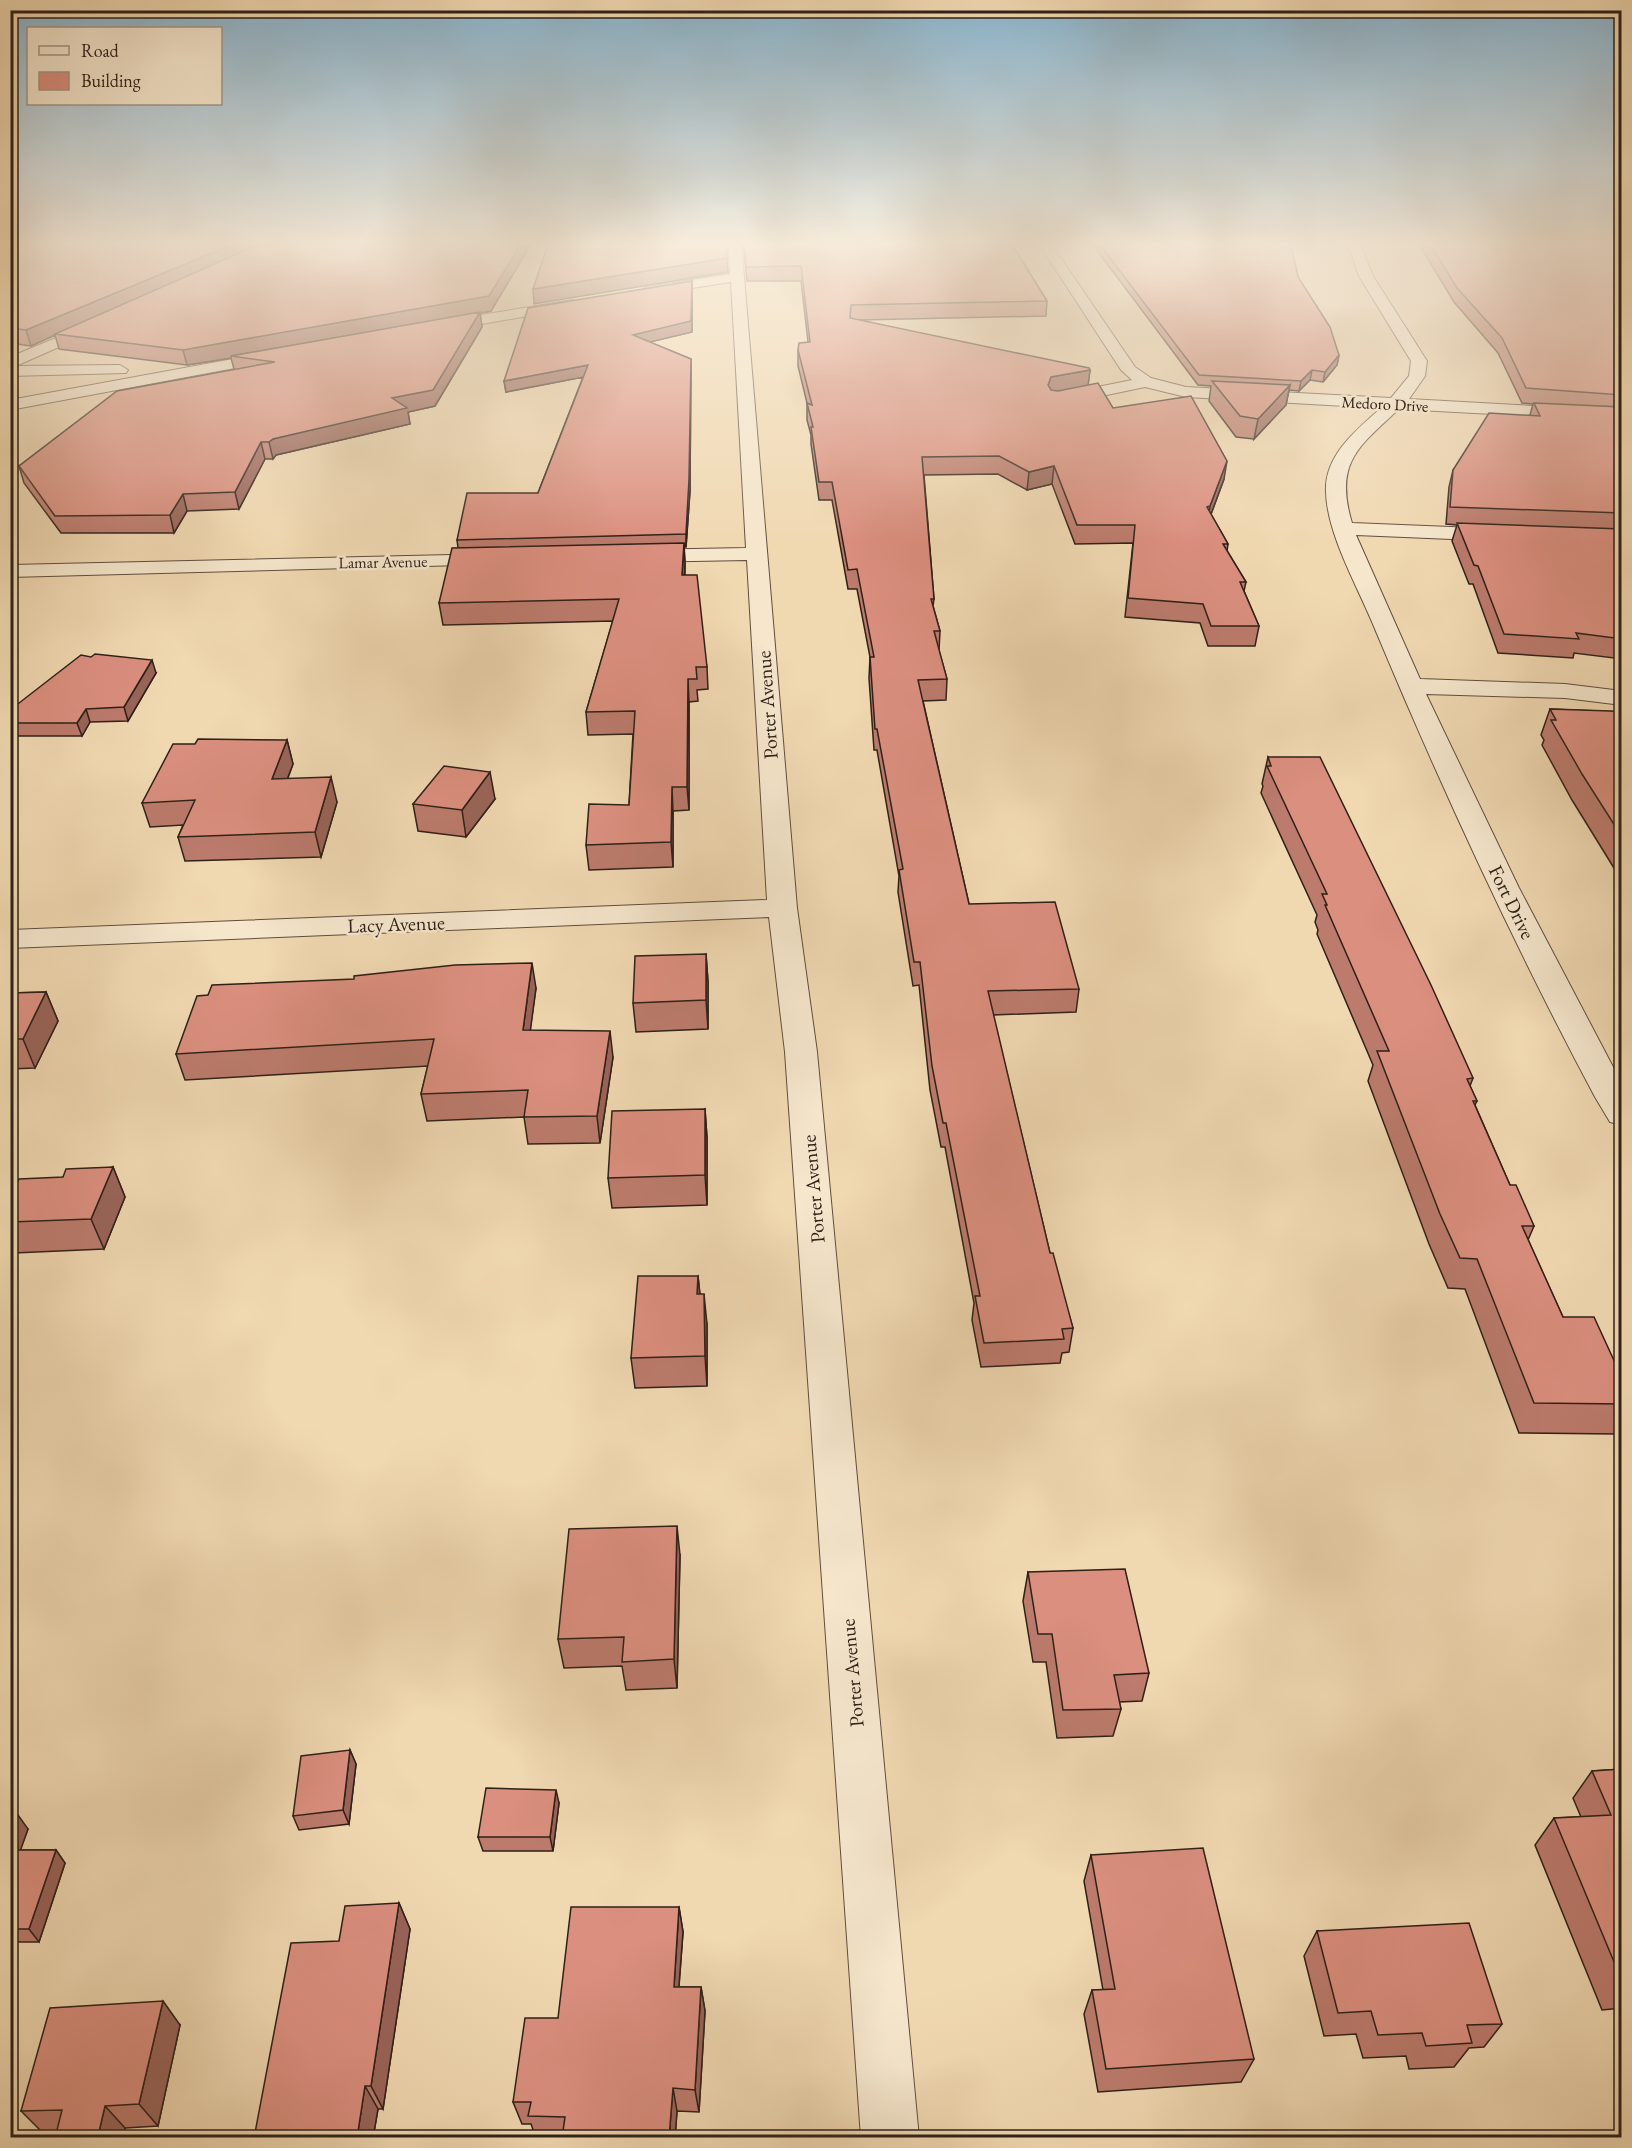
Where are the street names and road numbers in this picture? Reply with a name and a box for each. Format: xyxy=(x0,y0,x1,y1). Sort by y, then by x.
street label: Medoro Drive xyxy=(1341,391,1429,417)
street label: Lamar Avenue xyxy=(338,551,428,573)
street label: Porter Avenue xyxy=(750,650,784,760)
street label: Fort Drive xyxy=(1483,861,1541,943)
street label: Lacy Avenue xyxy=(347,909,445,939)
street label: Porter Avenue xyxy=(795,1133,831,1244)
street label: Porter Avenue xyxy=(834,1617,870,1728)

